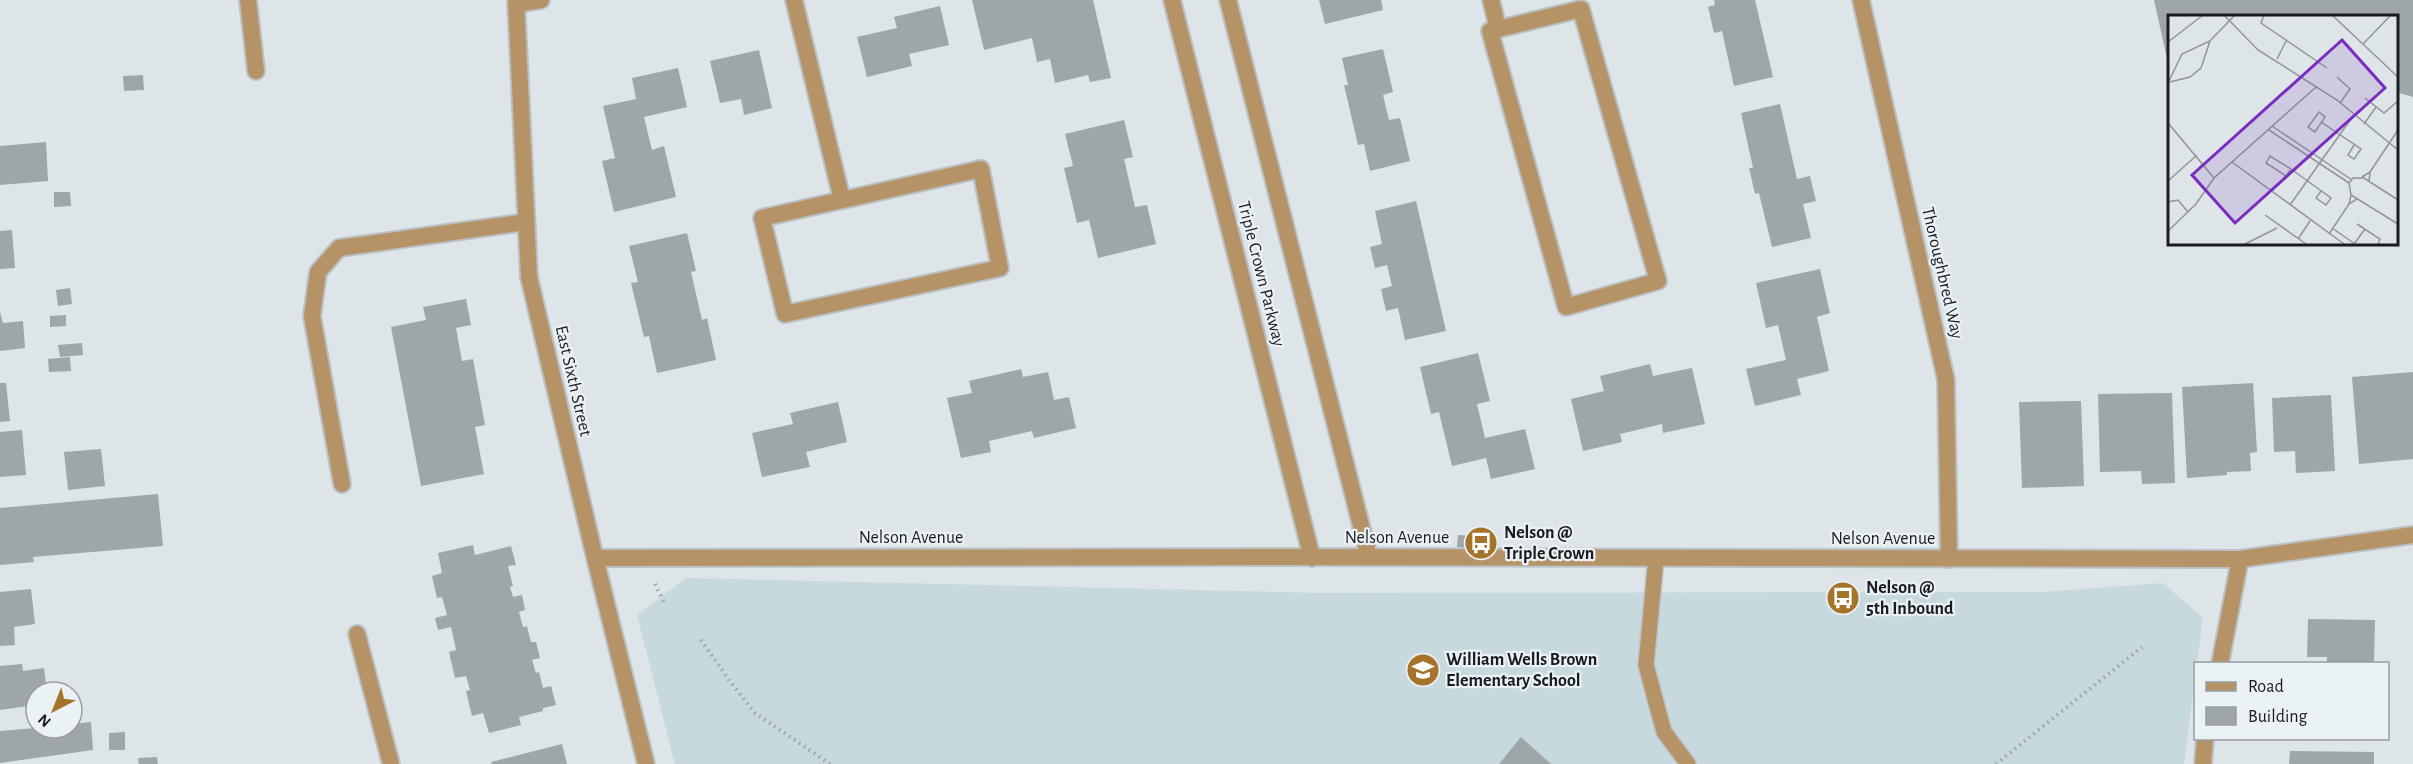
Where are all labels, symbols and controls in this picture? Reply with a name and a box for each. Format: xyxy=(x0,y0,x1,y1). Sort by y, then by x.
inset map xyxy=(2168,15,2398,244)
street label: Triple Crown Parkway xyxy=(1234,199,1288,349)
street label: Thoroughbred Way xyxy=(1918,205,1966,341)
street label: East Sixth Street xyxy=(552,324,595,438)
place label: Nelson @ Triple Crown xyxy=(1504,524,1594,563)
bus stop icon: Nelson @ Triple Crown xyxy=(1463,525,1499,561)
street label: Nelson Avenue xyxy=(859,529,963,547)
street label: Nelson Avenue xyxy=(1345,529,1449,547)
street label: Nelson Avenue xyxy=(1831,530,1935,548)
place label: Nelson @ 5th Inbound xyxy=(1866,579,1954,618)
bus stop icon: Nelson @ 5th Inbound xyxy=(1825,580,1861,616)
place label: William Wells Brown Elementary School xyxy=(1446,651,1597,690)
school or university icon: William Wells Brown Elementary School xyxy=(1405,652,1441,688)
legend xyxy=(2194,662,2389,740)
text: Road xyxy=(2248,678,2284,696)
north arrow xyxy=(24,680,84,740)
text: Building xyxy=(2248,708,2308,726)
text: N xyxy=(35,711,54,730)

